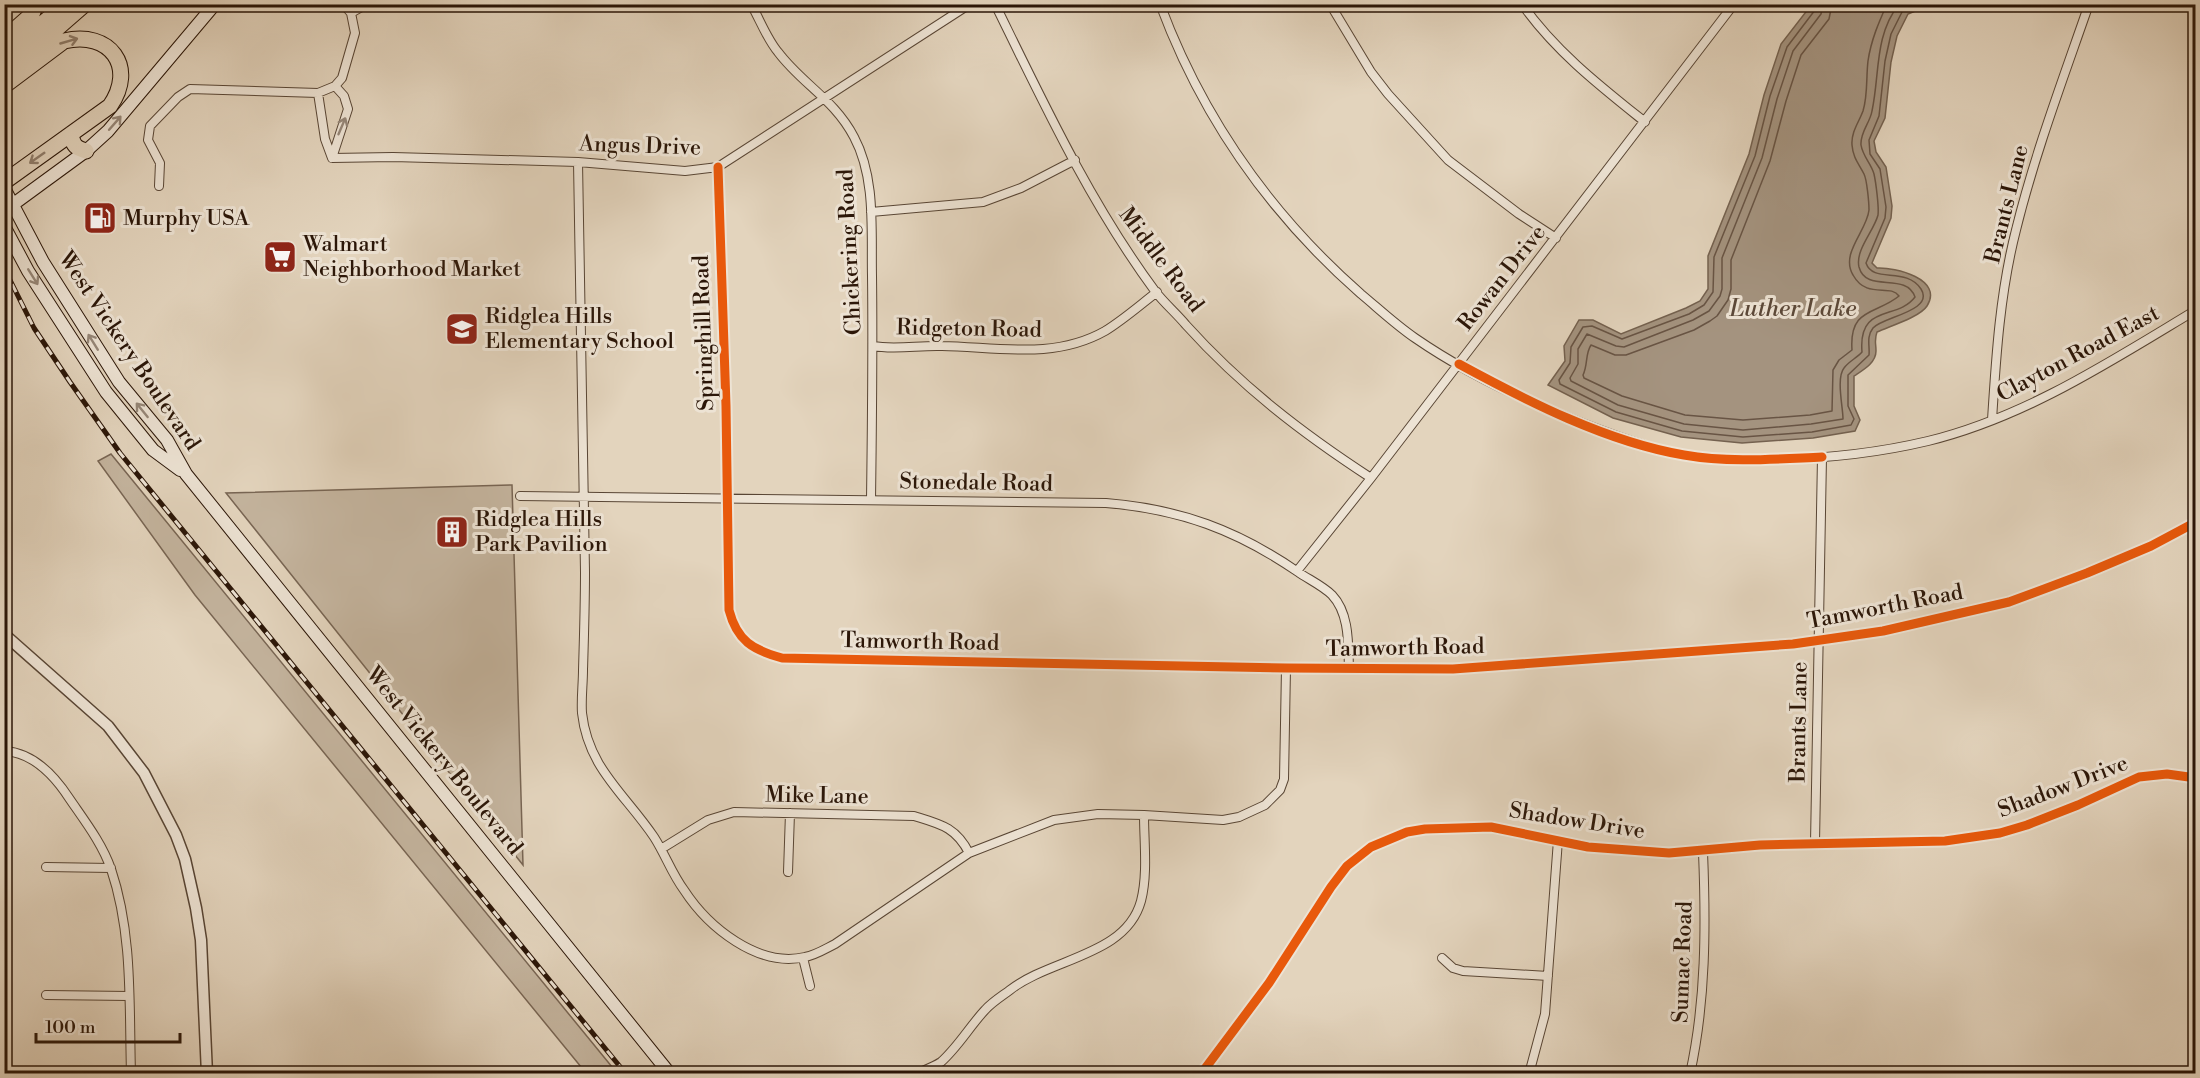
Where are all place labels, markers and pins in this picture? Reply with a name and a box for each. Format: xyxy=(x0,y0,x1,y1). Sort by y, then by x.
fuel station icon: Murphy USA xyxy=(82,200,118,236)
place label: Murphy USA xyxy=(123,205,250,232)
place label: Walmart Neighborhood Market xyxy=(302,231,521,283)
supermarket icon: Walmart Neighborhood Market xyxy=(262,239,298,275)
place label: Ridglea Hills Elementary School xyxy=(485,303,675,355)
school or university icon: Ridglea Hills Elementary School xyxy=(444,311,480,347)
place label: Ridglea Hills Park Pavilion xyxy=(475,506,608,558)
building icon: Ridglea Hills Park Pavilion xyxy=(434,514,470,550)

